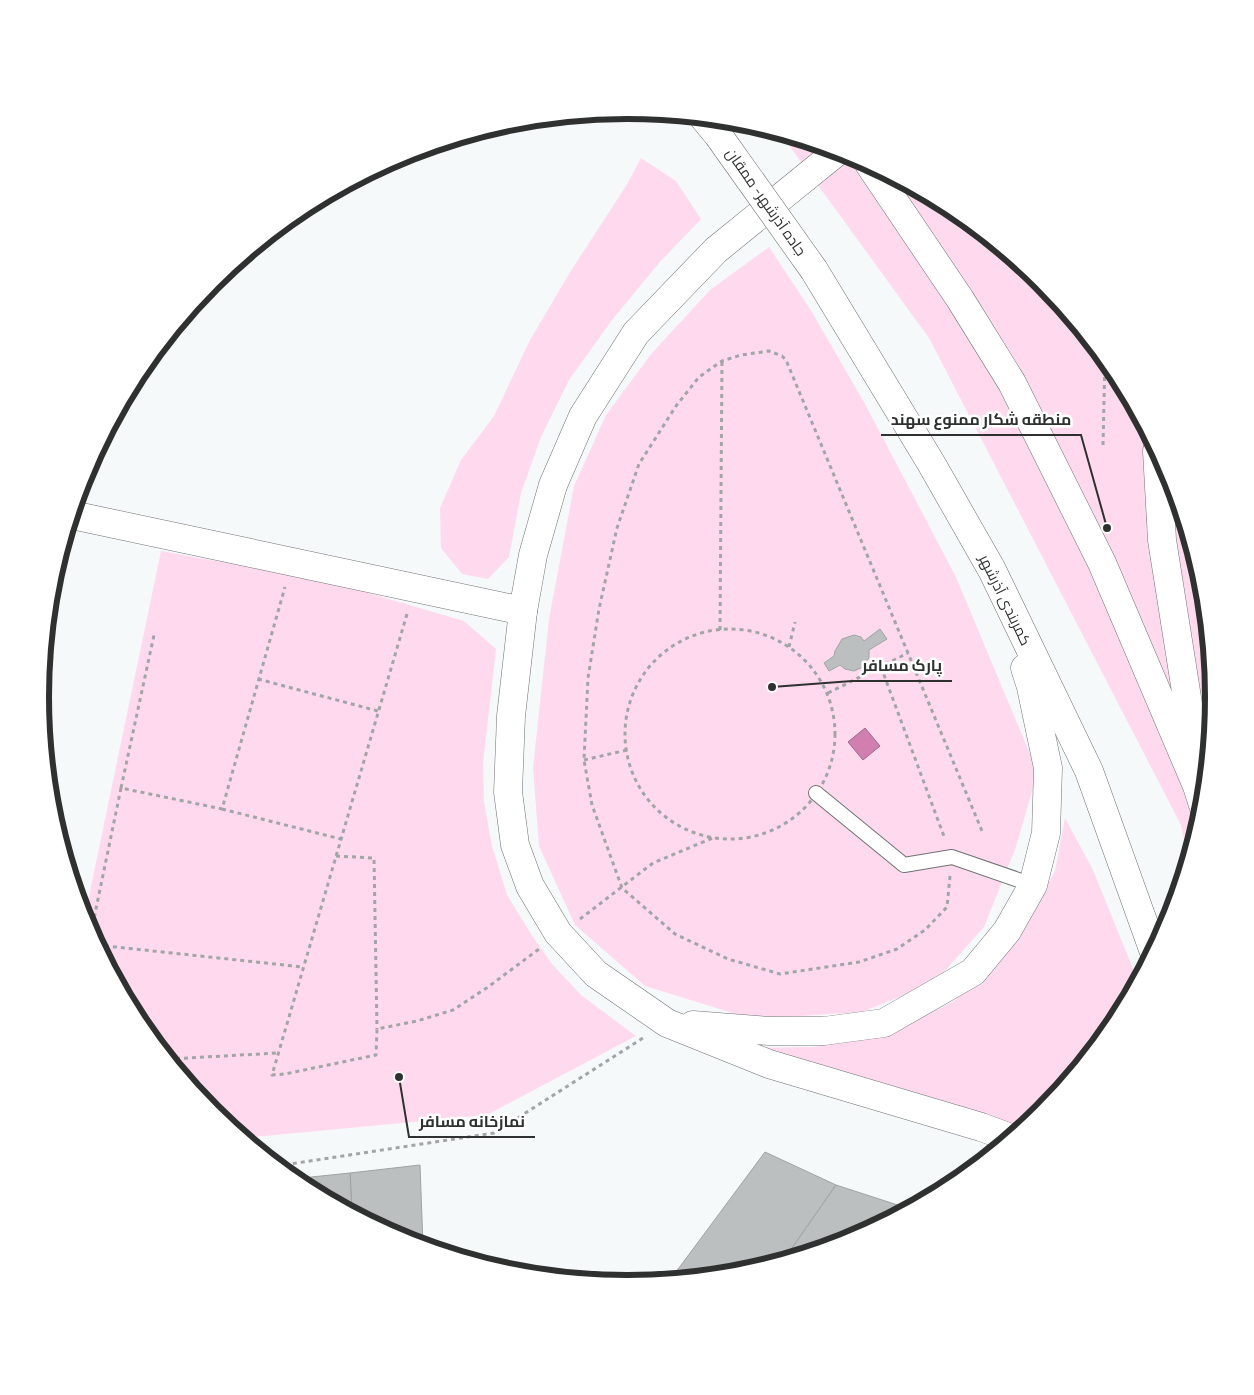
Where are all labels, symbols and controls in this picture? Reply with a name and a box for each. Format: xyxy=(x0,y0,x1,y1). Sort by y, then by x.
street label: جاده آذرشهر- ممقان xyxy=(721,145,810,260)
callout: منطقه شکار ممنوع سهند xyxy=(881,404,1081,435)
text: منطقه شکار ممنوع سهند xyxy=(891,410,1071,430)
street label: کمربندی آذرشهر xyxy=(974,551,1035,649)
callout: پارک مسافر xyxy=(852,650,952,681)
text: پارک مسافر xyxy=(861,656,942,677)
callout: نمازخانه مسافر xyxy=(409,1106,535,1137)
text: نمازخانه مسافر xyxy=(418,1112,525,1131)

